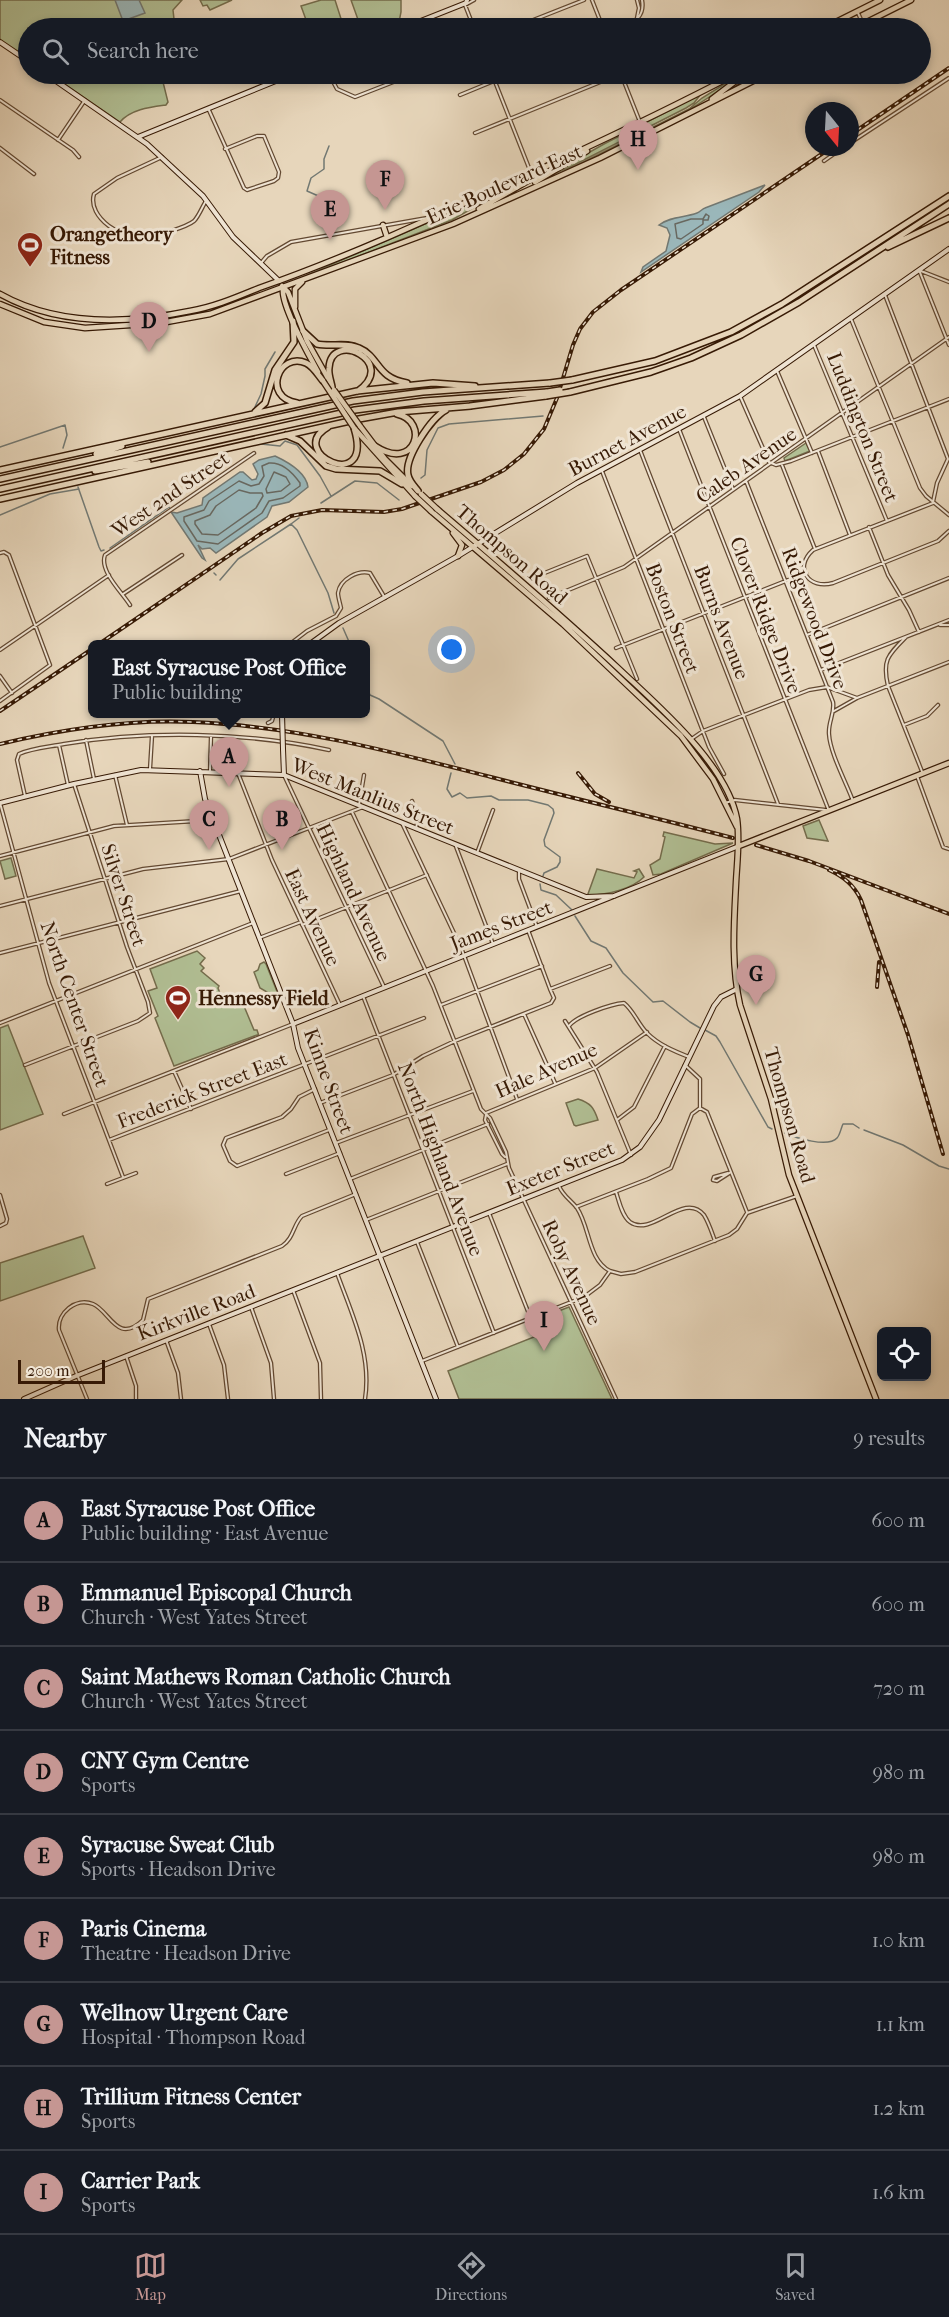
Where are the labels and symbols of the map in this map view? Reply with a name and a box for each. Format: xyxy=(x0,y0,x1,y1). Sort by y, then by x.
north arrow xyxy=(805,102,859,156)
pin: H xyxy=(618,120,658,170)
street label: Erie Boulevard East xyxy=(423,140,586,229)
pin: F xyxy=(366,160,404,210)
pin: E xyxy=(310,190,350,240)
place label: Orangetheory Fitness xyxy=(49,223,174,269)
sports icon: Orangetheory Fitness xyxy=(15,230,45,268)
pin: D xyxy=(130,302,168,352)
street label: Luddington Street xyxy=(822,349,903,505)
street label: Burnet Avenue xyxy=(564,400,690,481)
street label: Caleb Avenue xyxy=(692,422,801,508)
street label: West 2nd Street xyxy=(106,447,233,543)
street label: Thompson Road xyxy=(451,500,573,610)
street label: Clover Ridge Drive xyxy=(725,534,806,697)
street label: Ridgewood Drive xyxy=(777,544,852,693)
street label: Boston Street xyxy=(641,560,704,677)
street label: Burns Avenue xyxy=(689,562,754,683)
your location xyxy=(437,635,466,664)
pin: A xyxy=(210,738,248,787)
street label: West Manlius Street xyxy=(287,753,457,840)
pin: C xyxy=(190,800,228,850)
pin: B xyxy=(262,800,302,850)
street label: Highland Avenue xyxy=(312,820,396,965)
street label: Silver Street xyxy=(96,841,151,949)
street label: East Avenue xyxy=(280,865,345,970)
street label: James Street xyxy=(445,896,555,956)
street label: North Center Street xyxy=(35,918,114,1090)
pin: G xyxy=(736,956,776,1005)
sports icon: Hennessy Field xyxy=(163,983,193,1021)
place label: Hennessy Field xyxy=(198,987,330,1010)
street label: Kinne Street xyxy=(299,1025,358,1137)
street label: Hale Avenue xyxy=(492,1038,601,1103)
street label: Thompson Road xyxy=(759,1044,820,1187)
street label: Frederick Street East xyxy=(114,1047,291,1134)
street label: North Highland Avenue xyxy=(393,1059,488,1259)
street label: Exeter Street xyxy=(503,1136,618,1201)
street label: Roby Avenue xyxy=(537,1216,606,1329)
street label: Kirkville Road xyxy=(134,1279,260,1346)
pin: I xyxy=(524,1302,564,1351)
scale bar xyxy=(18,1357,105,1384)

